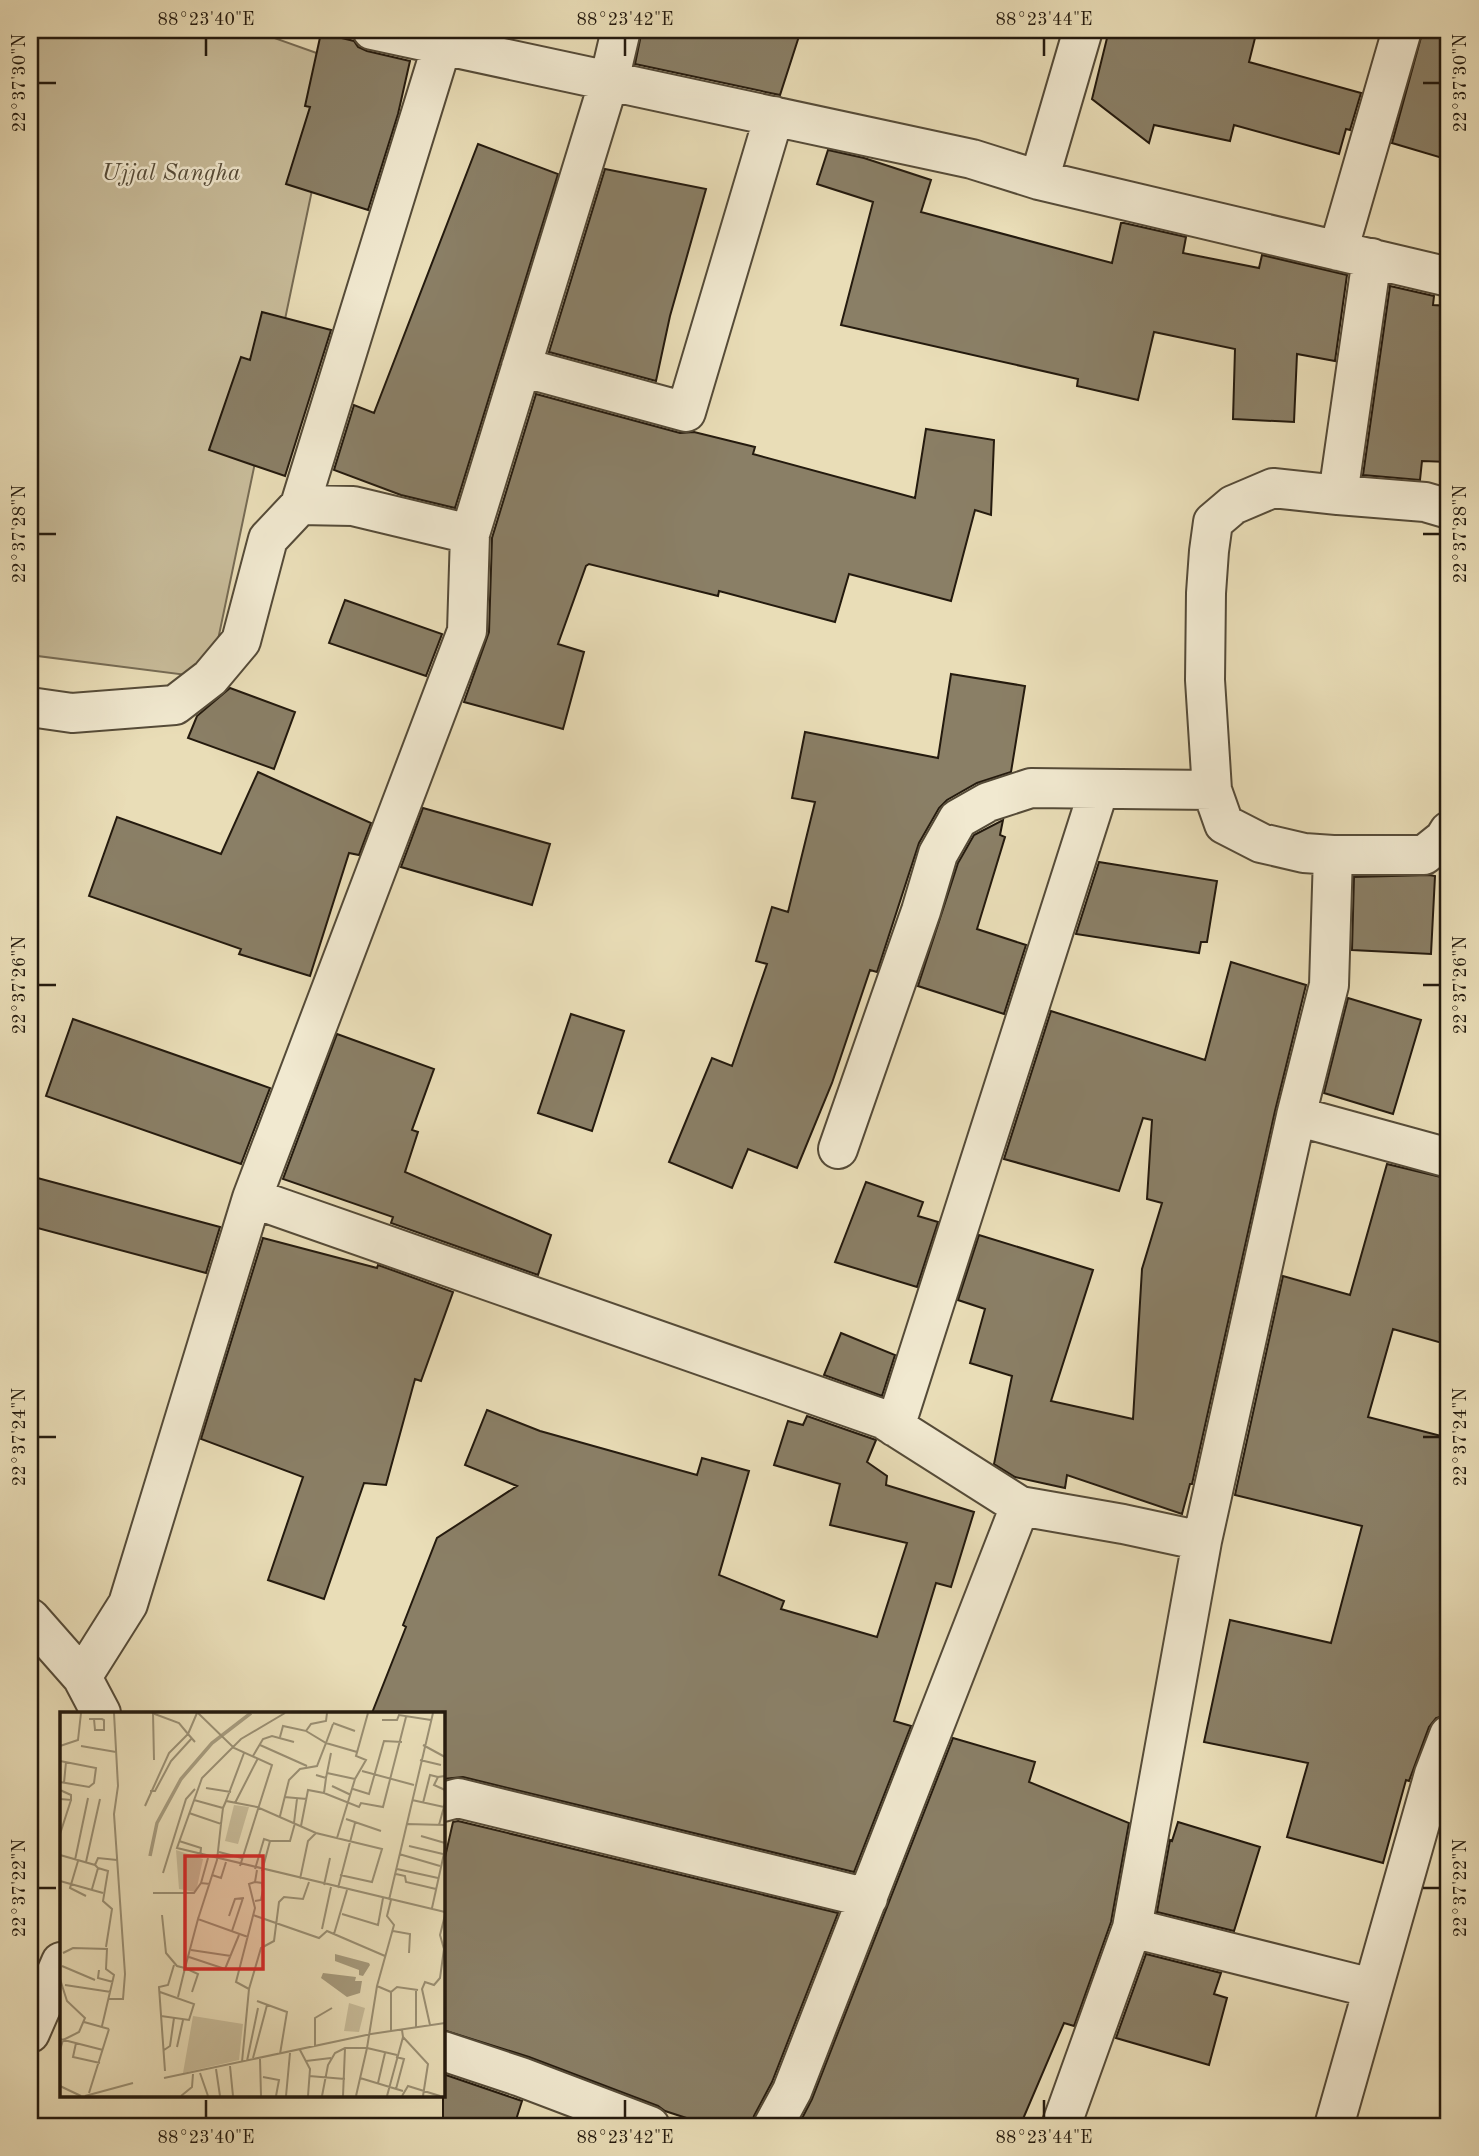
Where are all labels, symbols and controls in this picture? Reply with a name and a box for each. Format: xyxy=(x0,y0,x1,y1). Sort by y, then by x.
text: 88°23'40"E xyxy=(158,11,254,29)
text: 88°23'42"E xyxy=(577,11,673,29)
text: 88°23'44"E xyxy=(996,11,1092,29)
text: 22°37'30"N xyxy=(11,34,29,132)
text: 22°37'30"N xyxy=(1452,34,1470,132)
park label: Ujjal Sangha xyxy=(101,162,241,186)
text: 22°37'28"N xyxy=(11,485,29,583)
text: 22°37'28"N xyxy=(1452,485,1470,583)
text: 22°37'26"N xyxy=(11,936,29,1034)
text: 22°37'26"N xyxy=(1452,936,1470,1034)
text: 22°37'24"N xyxy=(11,1388,29,1486)
text: 22°37'24"N xyxy=(1452,1388,1470,1486)
inset map xyxy=(60,1712,444,2096)
text: 22°37'22"N xyxy=(11,1839,29,1937)
text: 22°37'22"N xyxy=(1452,1839,1470,1937)
text: 88°23'40"E xyxy=(158,2129,254,2147)
text: 88°23'42"E xyxy=(577,2129,673,2147)
text: 88°23'44"E xyxy=(996,2129,1092,2147)

